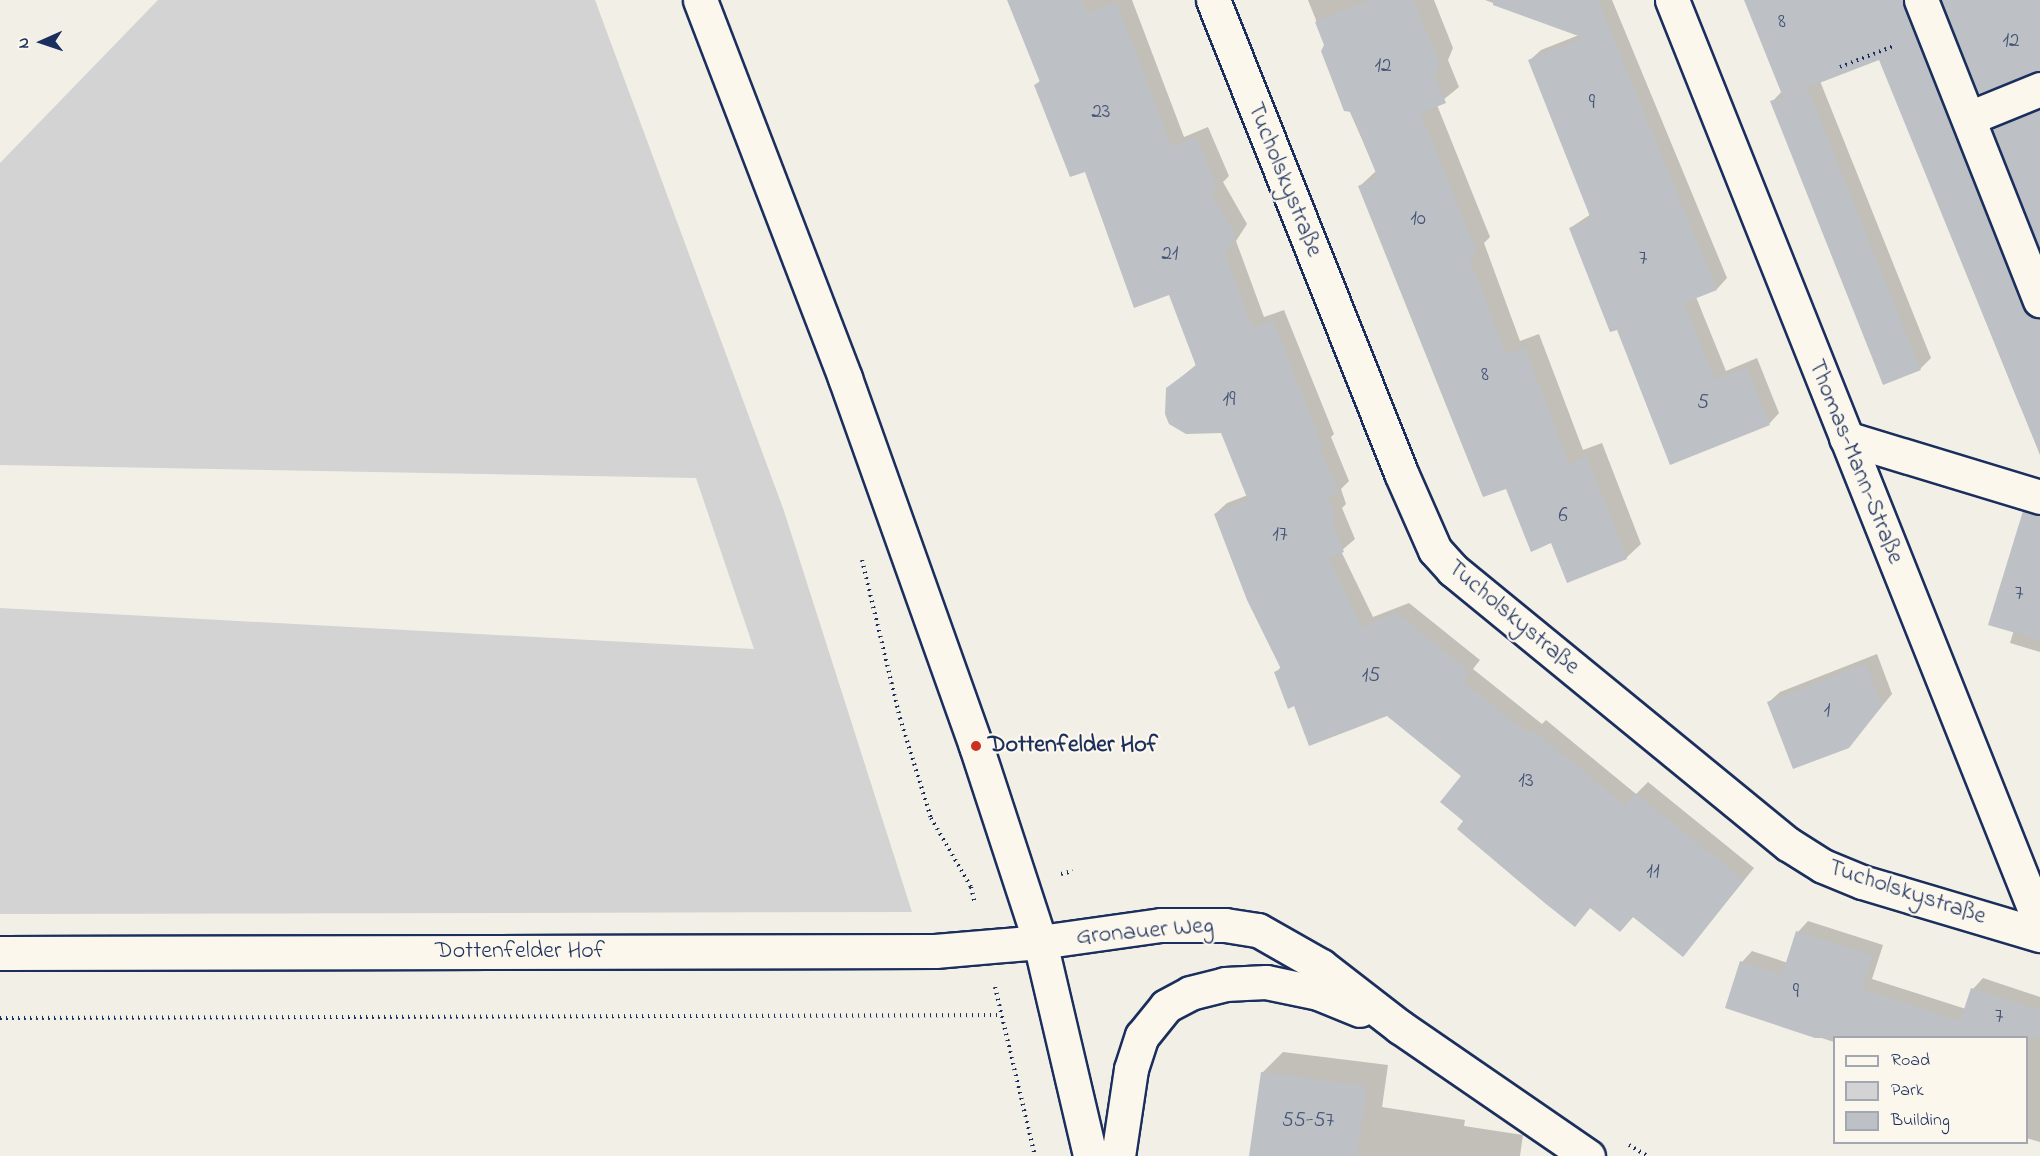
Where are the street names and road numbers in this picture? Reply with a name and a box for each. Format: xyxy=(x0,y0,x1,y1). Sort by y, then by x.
street label: Tucholskystraße xyxy=(1240,99,1328,261)
street label: Thomas-Mann-Straße xyxy=(1801,356,1909,568)
street label: Tucholskystraße xyxy=(1441,554,1585,682)
street label: Tucholskystraße xyxy=(1825,854,1989,932)
street label: Gronauer Weg xyxy=(1075,912,1215,952)
street label: Dottenfelder Hof xyxy=(435,938,605,966)

